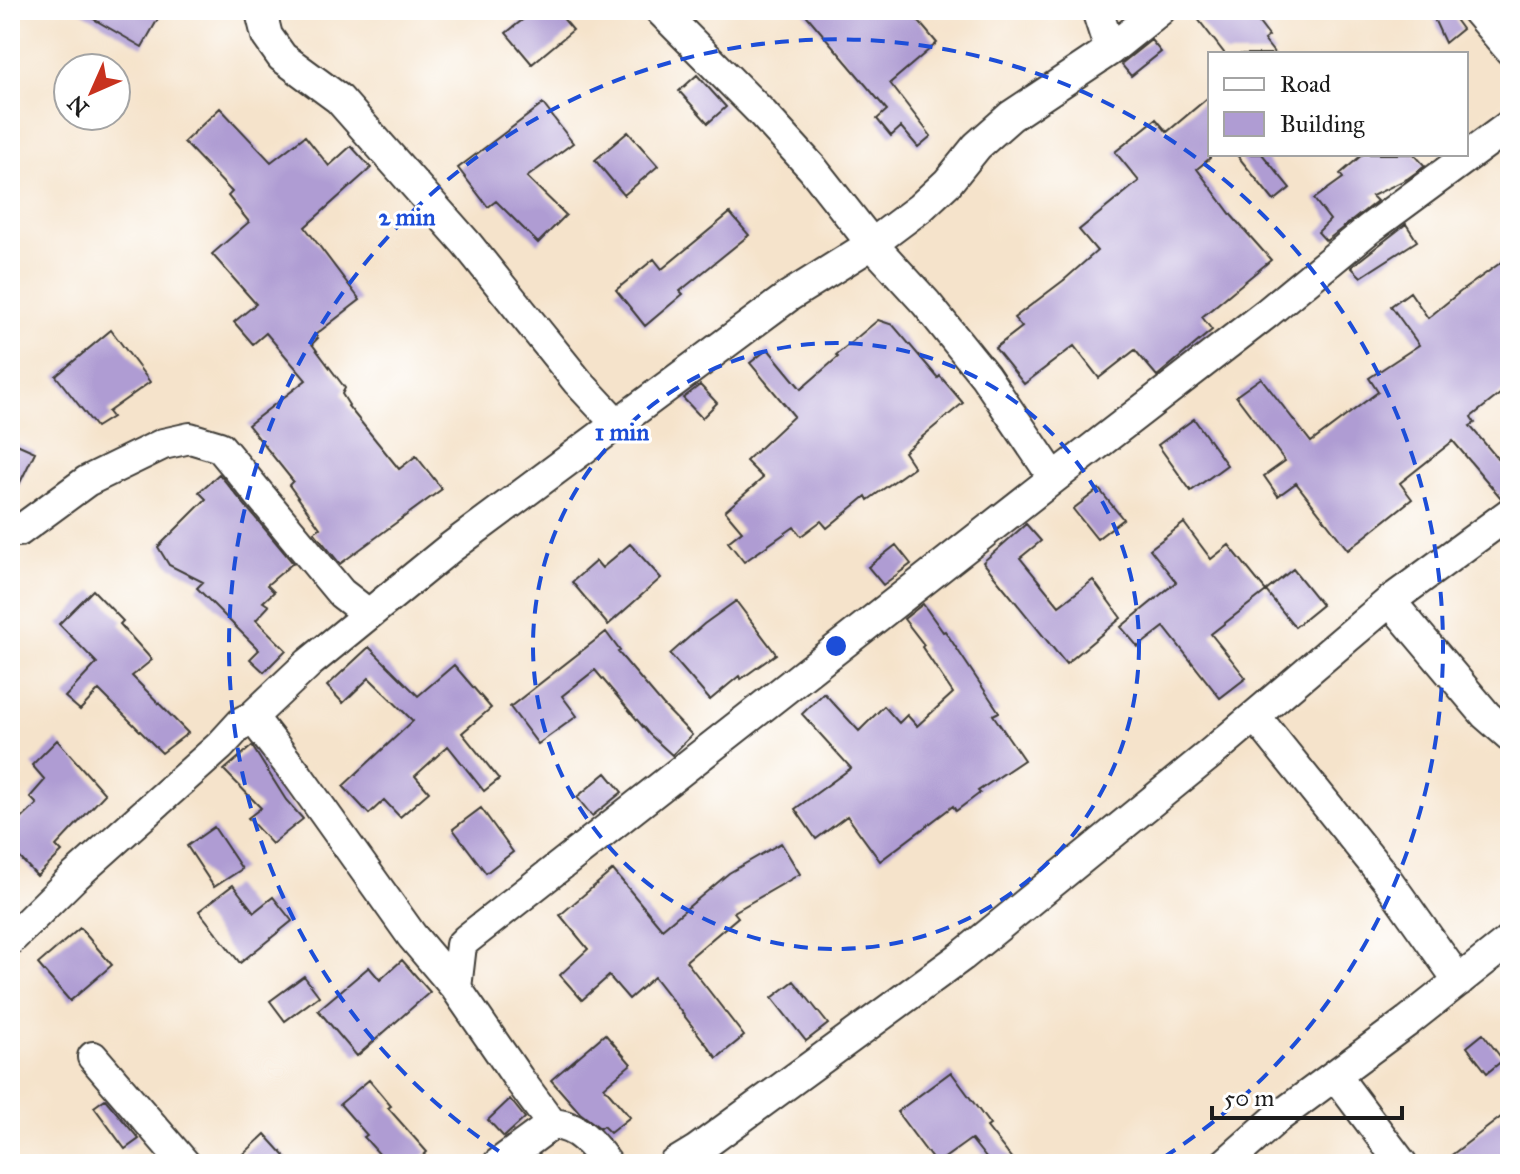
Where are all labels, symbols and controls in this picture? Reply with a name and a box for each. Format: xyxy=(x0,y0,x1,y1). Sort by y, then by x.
north arrow xyxy=(52,52,132,132)
legend xyxy=(1208,52,1468,156)
text: Road xyxy=(1280,69,1331,99)
text: N xyxy=(62,89,94,122)
text: Building xyxy=(1280,109,1365,139)
text: 2 min xyxy=(379,202,435,232)
text: 1 min xyxy=(595,417,649,447)
centre of rings xyxy=(822,632,850,660)
scale bar xyxy=(1212,1070,1402,1120)
text: 50 m xyxy=(1224,1083,1274,1113)

